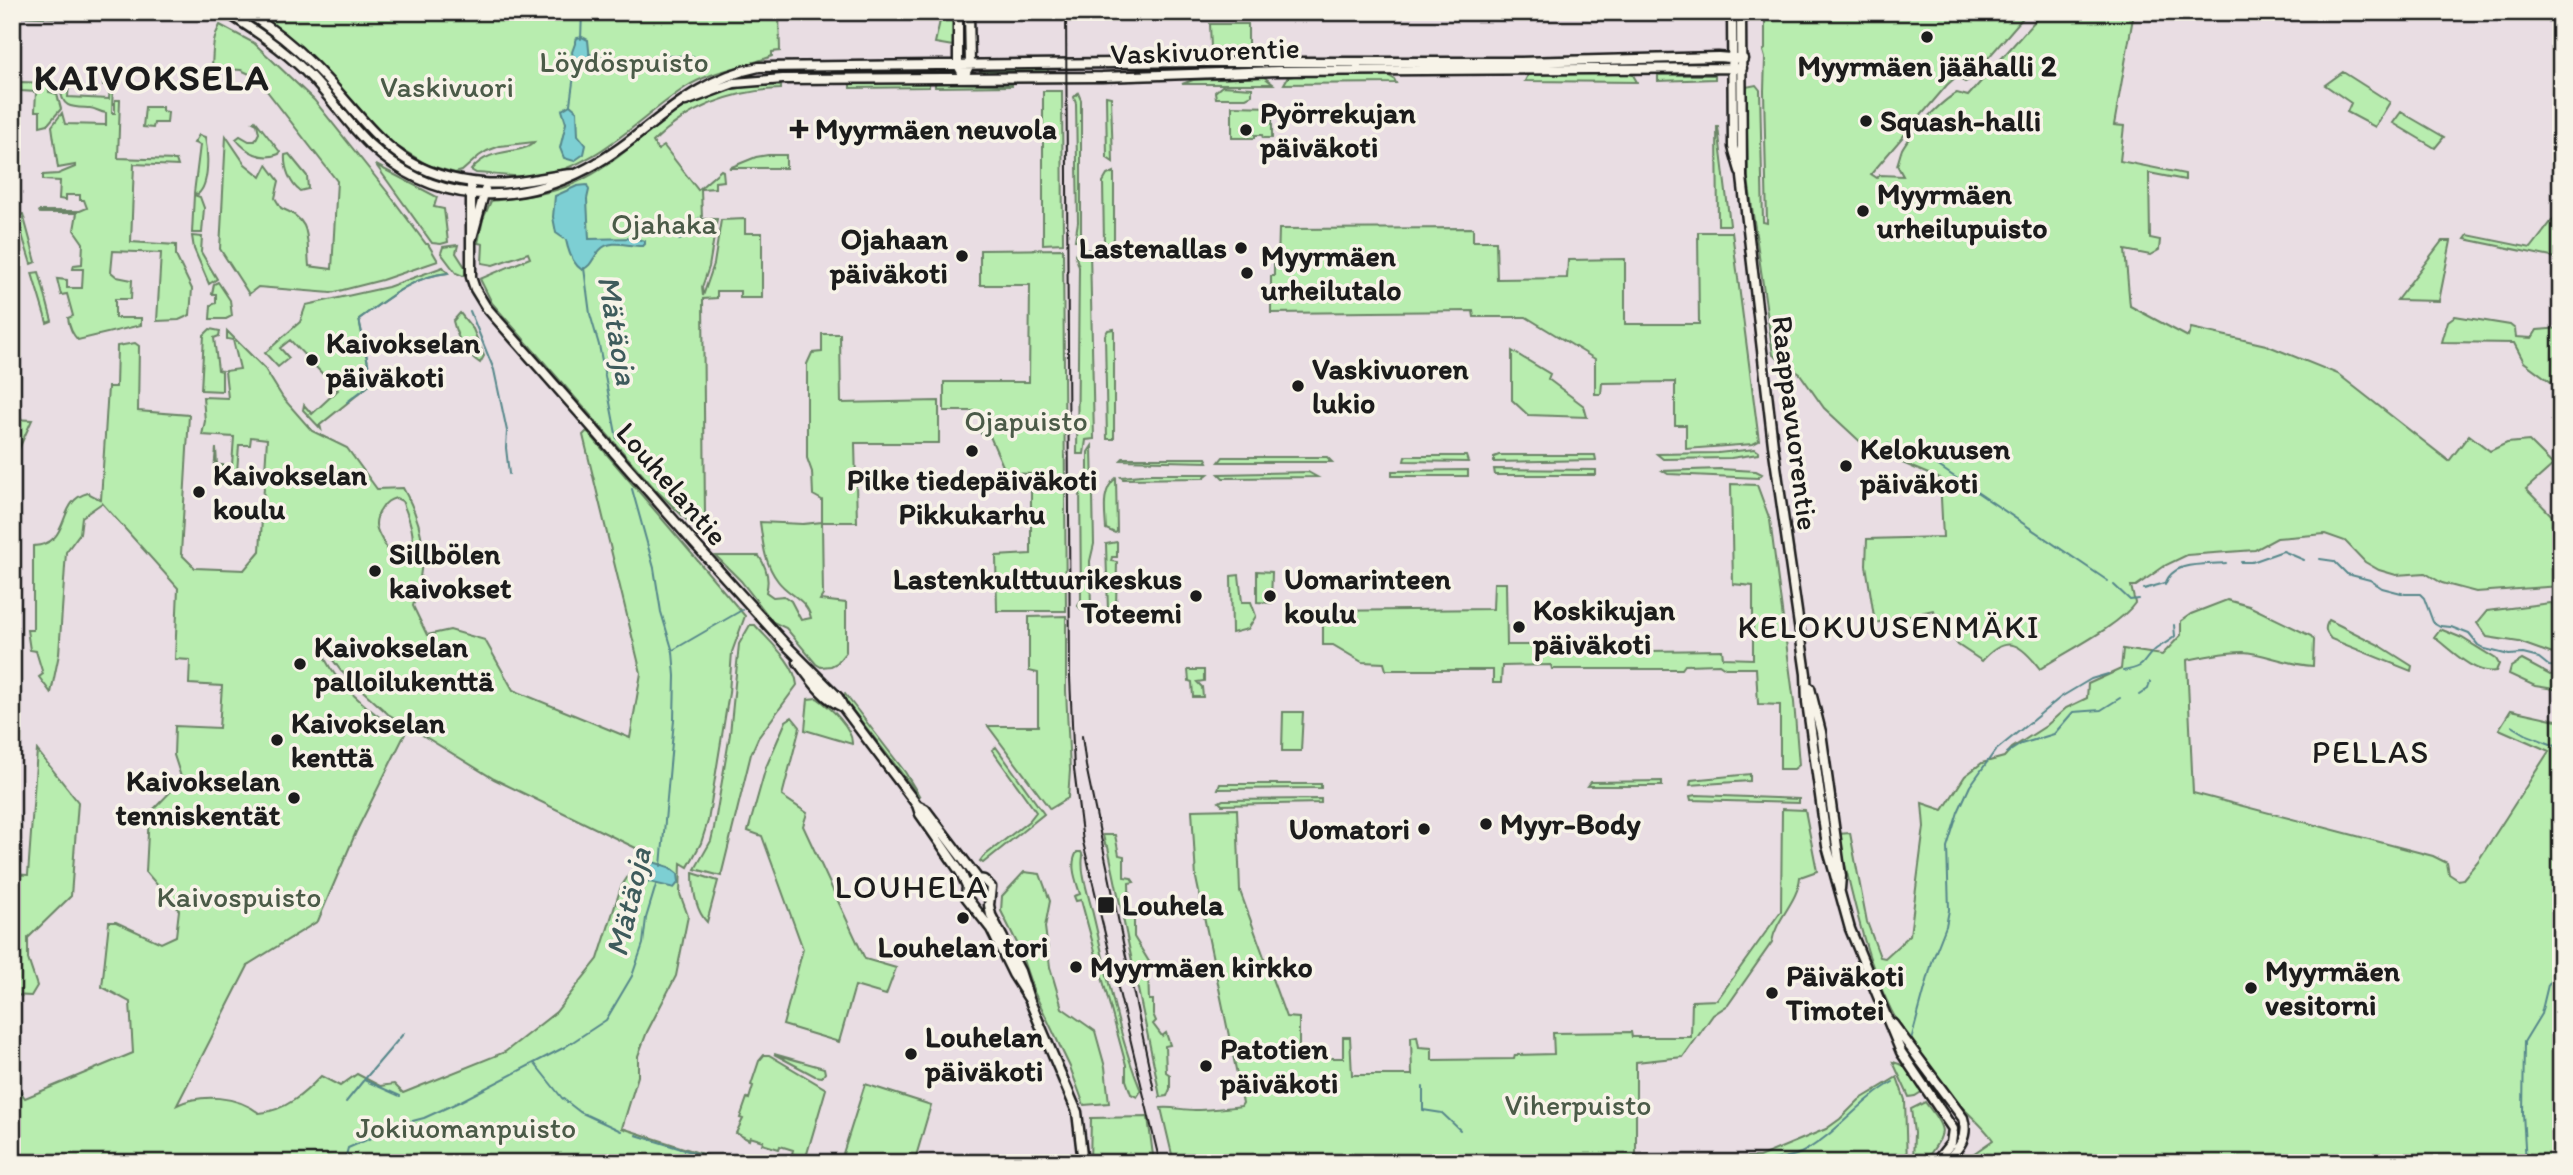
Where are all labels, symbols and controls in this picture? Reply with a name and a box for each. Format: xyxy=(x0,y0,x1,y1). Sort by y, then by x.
street label: Vaskivuorentie xyxy=(1110,29,1300,72)
marker: Myyrmäen jäähalli 2 xyxy=(1919,29,1935,45)
park label: Löydöspuisto xyxy=(539,43,709,80)
place label: Myyrmäen jäähalli 2 xyxy=(1797,47,2057,84)
district label: KAIVOKSELA xyxy=(34,55,270,99)
park label: Vaskivuori xyxy=(380,68,514,105)
place label: Pyörrekujan päiväkoti xyxy=(1259,94,1416,165)
place label: Squash-halli xyxy=(1880,102,2041,139)
place label: Myyrmäen neuvola xyxy=(815,110,1057,147)
marker: Squash-halli xyxy=(1858,113,1874,129)
marker: Myyrmäen neuvola xyxy=(789,119,809,139)
marker: Pyörrekujan päiväkoti xyxy=(1238,122,1254,138)
place label: Myyrmäen urheilupuisto xyxy=(1876,175,2048,246)
marker: Myyrmäen urheilupuisto xyxy=(1855,203,1871,219)
park label: Ojahaka xyxy=(611,205,717,242)
place label: Ojahaan päiväkoti xyxy=(829,220,948,291)
place label: Lastenallas xyxy=(1079,229,1227,266)
place label: Myyrmäen urheilutalo xyxy=(1260,237,1402,308)
marker: Lastenallas xyxy=(1233,240,1249,256)
marker: Ojahaan päiväkoti xyxy=(954,248,970,264)
marker: Myyrmäen urheilutalo xyxy=(1239,265,1255,281)
water label: Mätäoja xyxy=(590,272,647,389)
street label: Raappavuorentie xyxy=(1764,313,1827,532)
place label: Kaivokselan päiväkoti xyxy=(325,324,481,395)
place label: Vaskivuoren lukio xyxy=(1312,350,1469,421)
marker: Kaivokselan päiväkoti xyxy=(304,352,320,368)
marker: Vaskivuoren lukio xyxy=(1290,378,1306,394)
park label: Ojapuisto xyxy=(964,402,1088,439)
street label: Louhelantie xyxy=(609,414,736,553)
place label: Kelokuusen päiväkoti xyxy=(1859,430,2010,501)
marker: Pilke tiedepäiväkoti Pikkukarhu xyxy=(964,443,980,459)
place label: Kaivokselan koulu xyxy=(213,456,368,527)
marker: Kelokuusen päiväkoti xyxy=(1838,458,1854,474)
place label: Pilke tiedepäiväkoti Pikkukarhu xyxy=(847,461,1097,532)
marker: Kaivokselan koulu xyxy=(191,484,207,500)
place label: Sillbölen kaivokset xyxy=(389,535,512,606)
place label: Lastenkulttuurikeskus Toteemi xyxy=(893,560,1182,631)
place label: Uomarinteen koulu xyxy=(1284,560,1452,631)
marker: Sillbölen kaivokset xyxy=(367,563,383,579)
marker: Lastenkulttuurikeskus Toteemi xyxy=(1188,588,1204,604)
marker: Uomarinteen koulu xyxy=(1262,588,1278,604)
place label: Koskikujan päiväkoti xyxy=(1532,591,1676,662)
district label: KELOKUUSENMÄKI xyxy=(1737,608,2041,646)
marker: Koskikujan päiväkoti xyxy=(1511,619,1527,635)
place label: Kaivokselan palloilukenttä xyxy=(313,628,494,699)
marker: Kaivokselan palloilukenttä xyxy=(292,656,308,672)
place label: Kaivokselan kenttä xyxy=(291,704,446,775)
marker: Kaivokselan kenttä xyxy=(269,732,285,748)
district label: PELLAS xyxy=(2312,733,2430,771)
place label: Kaivokselan tenniskentät xyxy=(115,762,281,833)
marker: Kaivokselan tenniskentät xyxy=(286,790,302,806)
place label: Myyr-Body xyxy=(1500,805,1642,842)
place label: Uomatori xyxy=(1289,810,1410,847)
marker: Myyr-Body xyxy=(1478,816,1494,832)
marker: Uomatori xyxy=(1416,821,1432,837)
water label: Mätäoja xyxy=(597,843,659,960)
district label: LOUHELA xyxy=(835,867,989,906)
park label: Kaivospuisto xyxy=(157,878,321,915)
place label: Louhela xyxy=(1122,886,1224,923)
marker: Louhela xyxy=(1096,895,1116,915)
marker: Louhelan tori xyxy=(955,910,971,926)
place label: Louhelan tori xyxy=(878,928,1048,965)
place label: Myyrmäen kirkko xyxy=(1090,948,1313,985)
place label: Myyrmäen vesitorni xyxy=(2265,952,2401,1023)
place label: Päiväkoti Timotei xyxy=(1785,957,1904,1028)
marker: Myyrmäen kirkko xyxy=(1068,959,1084,975)
marker: Myyrmäen vesitorni xyxy=(2243,980,2259,996)
marker: Päiväkoti Timotei xyxy=(1764,985,1780,1001)
place label: Louhelan päiväkoti xyxy=(924,1018,1044,1089)
place label: Patotien päiväkoti xyxy=(1219,1030,1338,1101)
marker: Louhelan päiväkoti xyxy=(903,1046,919,1062)
marker: Patotien päiväkoti xyxy=(1198,1058,1214,1074)
park label: Viherpuisto xyxy=(1504,1086,1652,1123)
park label: Jokiuomanpuisto xyxy=(356,1109,576,1146)

